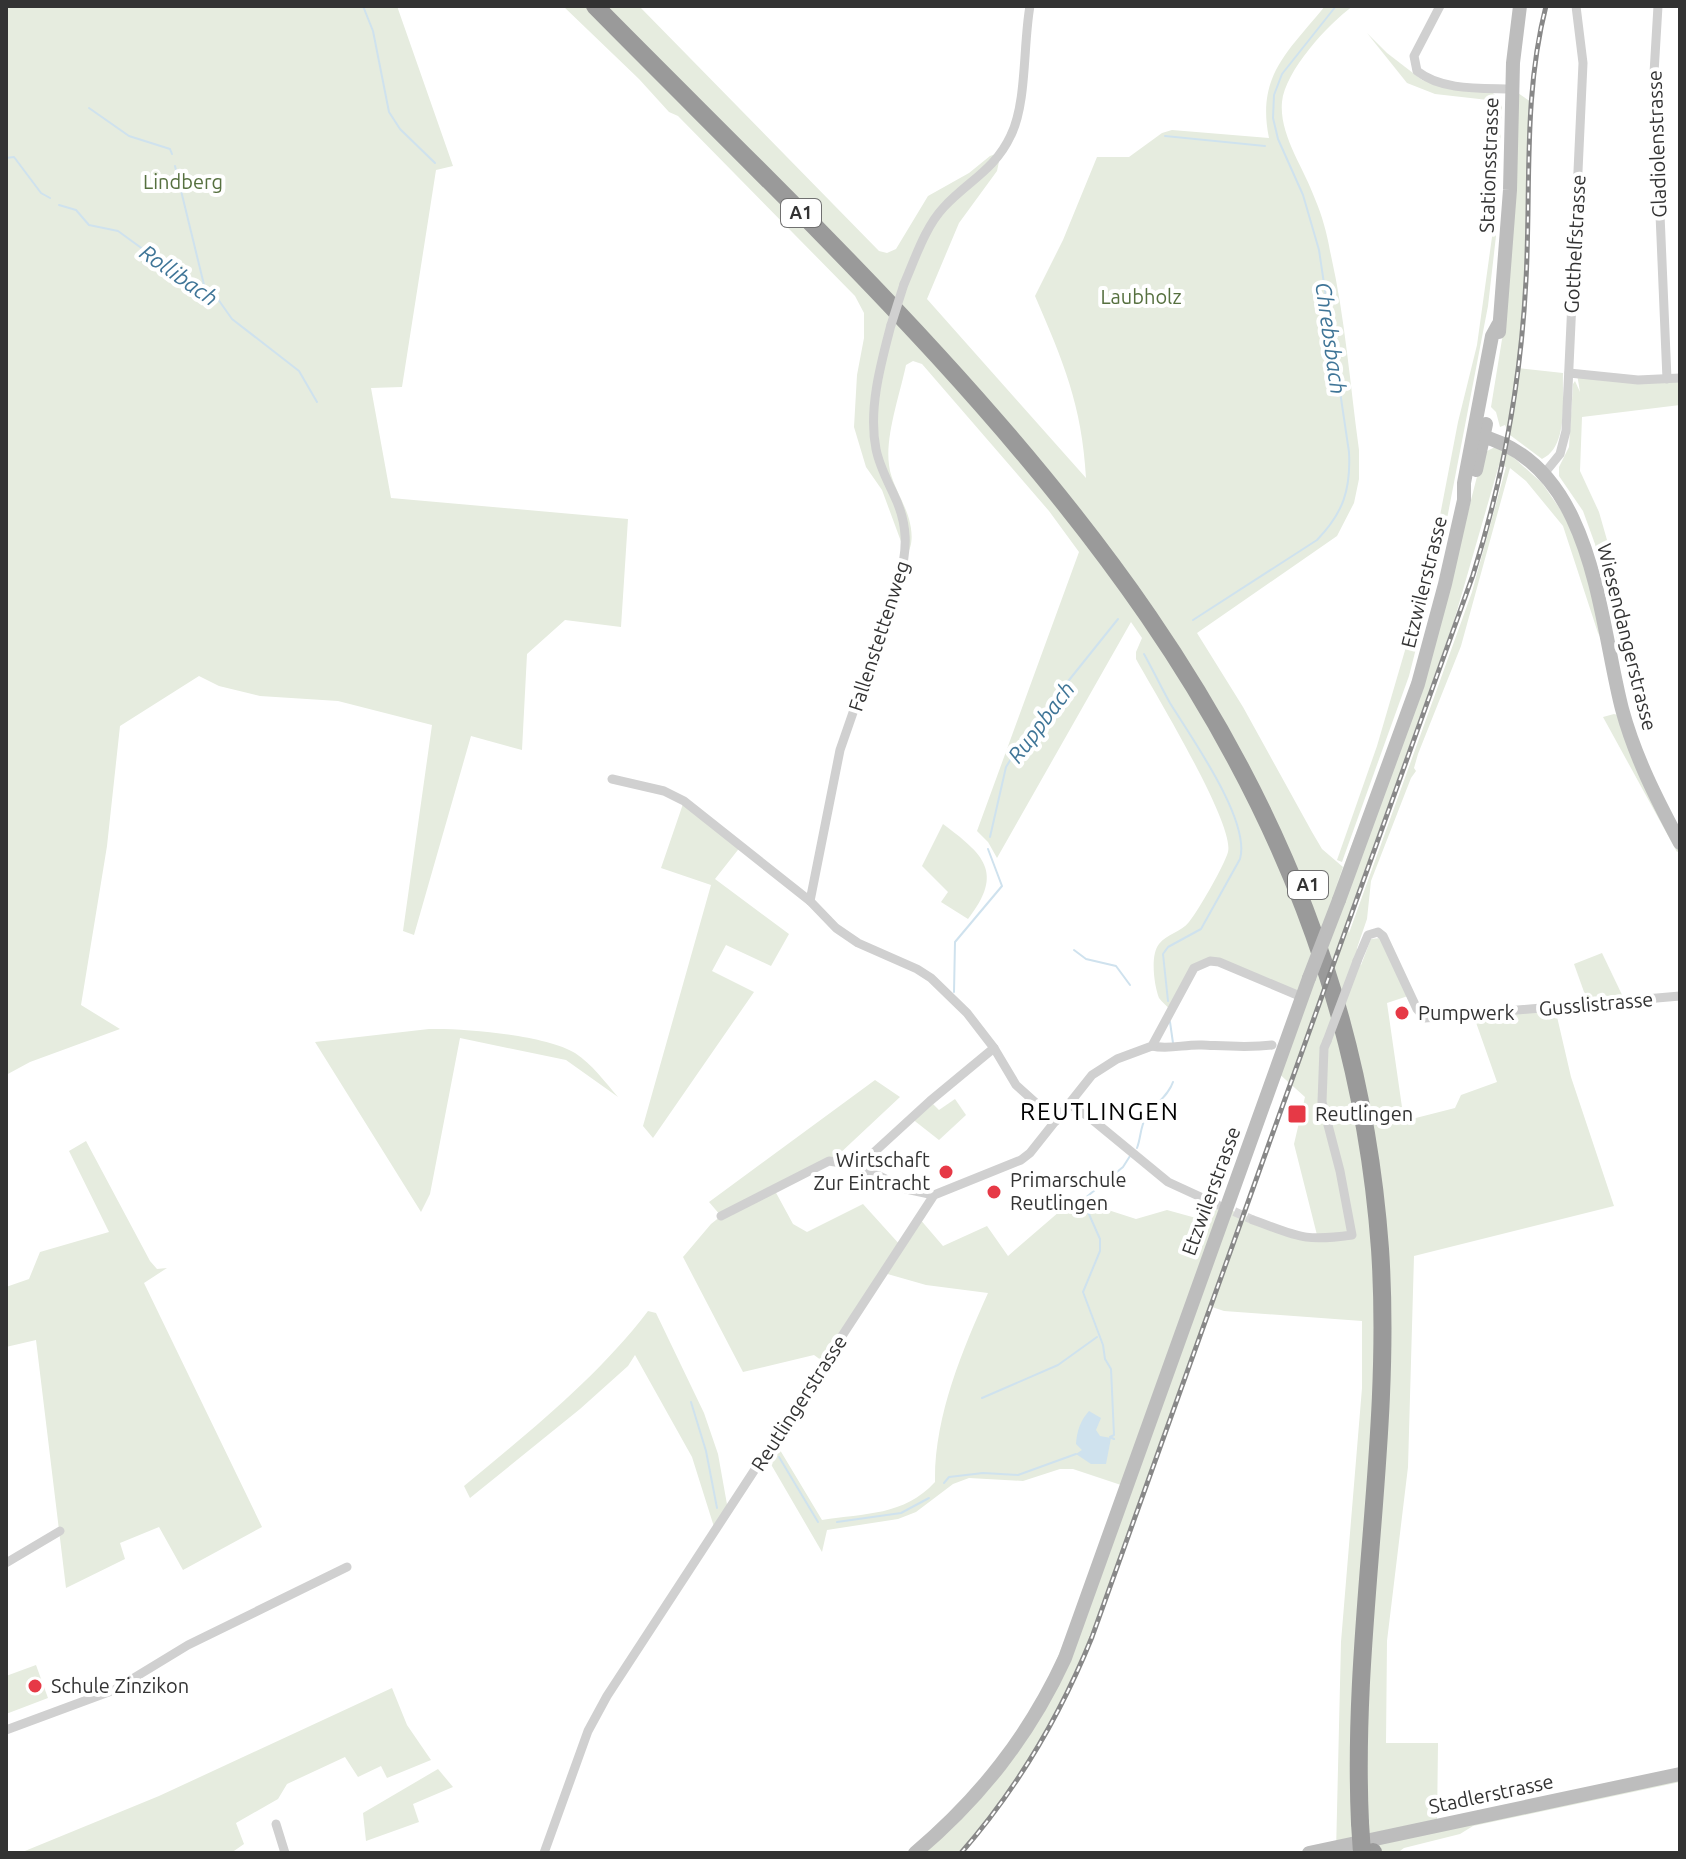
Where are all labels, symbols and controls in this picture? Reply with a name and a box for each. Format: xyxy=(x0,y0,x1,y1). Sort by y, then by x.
street label: Gladiolenstrasse xyxy=(1642,70,1671,218)
street label: Stationsstrasse xyxy=(1475,97,1502,233)
park label: Lindberg xyxy=(143,170,223,193)
street label: Gotthelfstrasse xyxy=(1559,174,1590,314)
road number: A1 xyxy=(781,199,821,227)
water label: Rollibach xyxy=(136,239,223,310)
water label: Chrebsbach xyxy=(1311,280,1352,396)
park label: Laubholz xyxy=(1100,285,1182,308)
street label: Etzwilerstrasse xyxy=(1396,513,1451,650)
street label: Wiesendangerstrasse xyxy=(1593,541,1662,733)
street label: Fallenstettenweg xyxy=(843,558,914,714)
water label: Ruppbach xyxy=(1002,676,1079,767)
road number: A1 xyxy=(1288,871,1328,899)
street label: Gusslistrasse xyxy=(1538,987,1654,1020)
place label: Pumpwerk xyxy=(1418,1001,1515,1024)
marker: Pumpwerk xyxy=(1393,1004,1411,1022)
district label: REUTLINGEN xyxy=(1020,1098,1180,1125)
place label: Reutlingen xyxy=(1315,1102,1413,1125)
marker: Reutlingen xyxy=(1286,1103,1308,1125)
street label: Etzwilerstrasse xyxy=(1177,1123,1244,1258)
place label: Wirtschaft Zur Eintracht xyxy=(813,1148,930,1194)
marker: Wirtschaft Zur Eintracht xyxy=(937,1163,955,1181)
place label: Primarschule Reutlingen xyxy=(1010,1168,1127,1214)
marker: Primarschule Reutlingen xyxy=(985,1183,1003,1201)
street label: Reutlingerstrasse xyxy=(746,1331,851,1475)
place label: Schule Zinzikon xyxy=(51,1674,189,1697)
marker: Schule Zinzikon xyxy=(26,1677,44,1695)
street label: Stadlerstrasse xyxy=(1426,1769,1555,1818)

